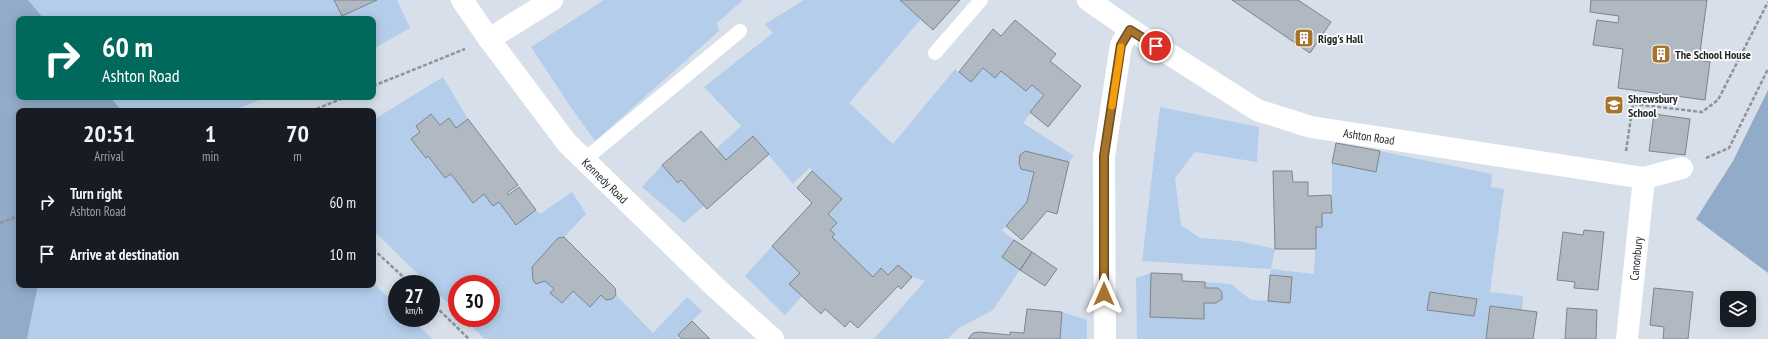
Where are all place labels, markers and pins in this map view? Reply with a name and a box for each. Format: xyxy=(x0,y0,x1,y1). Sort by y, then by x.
building icon: Rigg's Hall xyxy=(1293,27,1315,49)
pin xyxy=(1139,29,1173,63)
place label: Rigg's Hall xyxy=(1318,31,1363,46)
building icon: The School House xyxy=(1650,43,1672,65)
place label: The School House xyxy=(1675,47,1751,62)
place label: Shrewsbury School xyxy=(1628,91,1678,120)
school or university icon: Shrewsbury School xyxy=(1603,94,1625,116)

